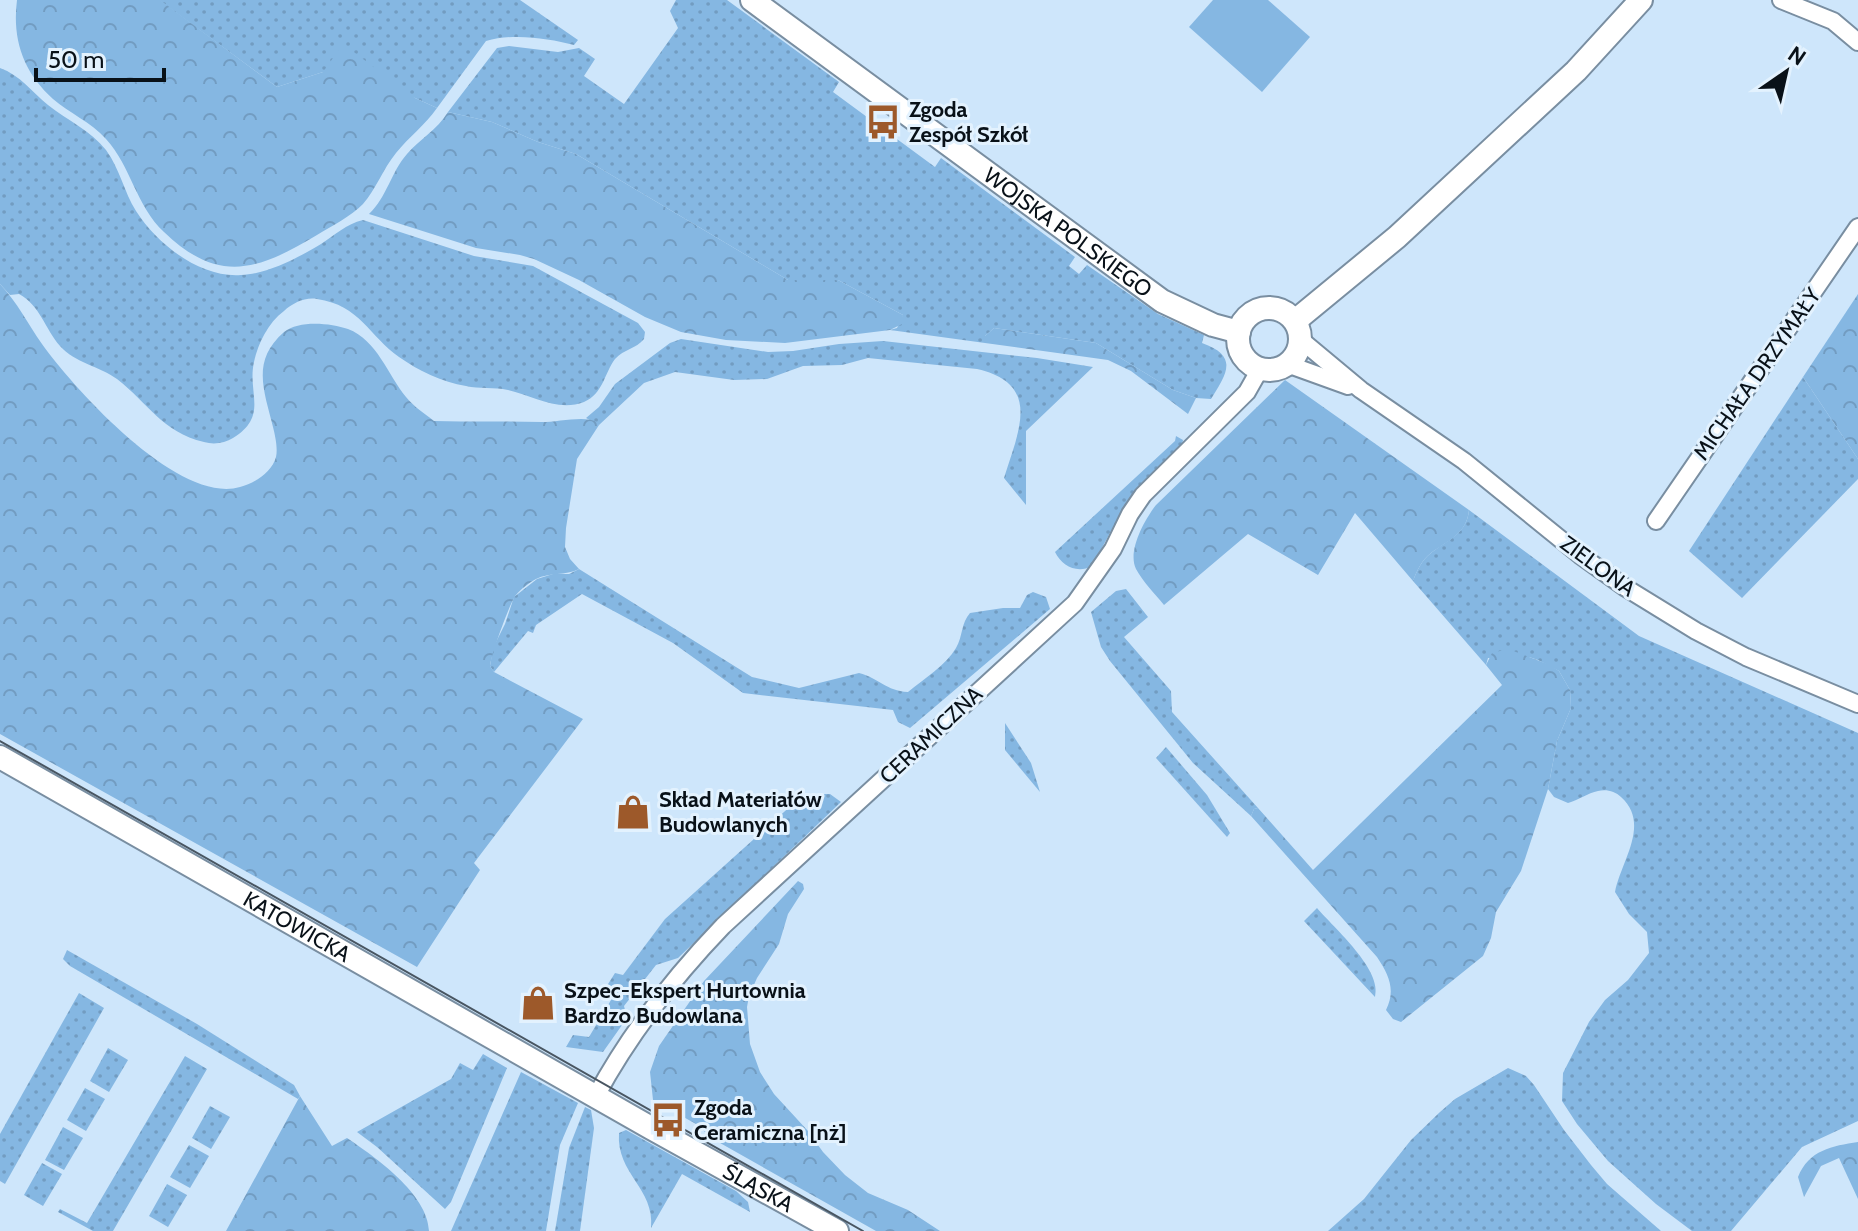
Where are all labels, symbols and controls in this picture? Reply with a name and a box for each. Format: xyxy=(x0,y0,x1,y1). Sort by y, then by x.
scale bar xyxy=(36,32,164,82)
north arrow xyxy=(1746,32,1826,112)
text: N xyxy=(1783,40,1811,71)
text: 50 m xyxy=(48,45,104,74)
place label: Zgoda Zespół Szkół xyxy=(909,96,1029,148)
bus stop icon: Zgoda Zespół Szkół xyxy=(864,103,902,141)
street label: WOJSKA POLSKIEGO xyxy=(978,161,1158,303)
street label: MICHAŁA DRZYMAŁY xyxy=(1688,282,1827,465)
street label: ZIELONA xyxy=(1555,530,1641,603)
street label: CERAMICZNA xyxy=(874,680,988,789)
place label: Skład Materiałów Budowlanych xyxy=(659,786,822,838)
shop icon: Skład Materiałów Budowlanych xyxy=(614,793,652,831)
street label: KATOWICKA xyxy=(239,885,356,968)
place label: Szpec-Ekspert Hurtownia Bardzo Budowlana xyxy=(564,977,806,1029)
shop icon: Szpec-Ekspert Hurtownia Bardzo Budowlana xyxy=(519,984,557,1022)
place label: Zgoda Ceramiczna [nż] xyxy=(694,1094,846,1146)
bus stop icon: Zgoda Ceramiczna [nż] xyxy=(649,1101,687,1139)
street label: ŚLĄSKA xyxy=(718,1157,799,1218)

